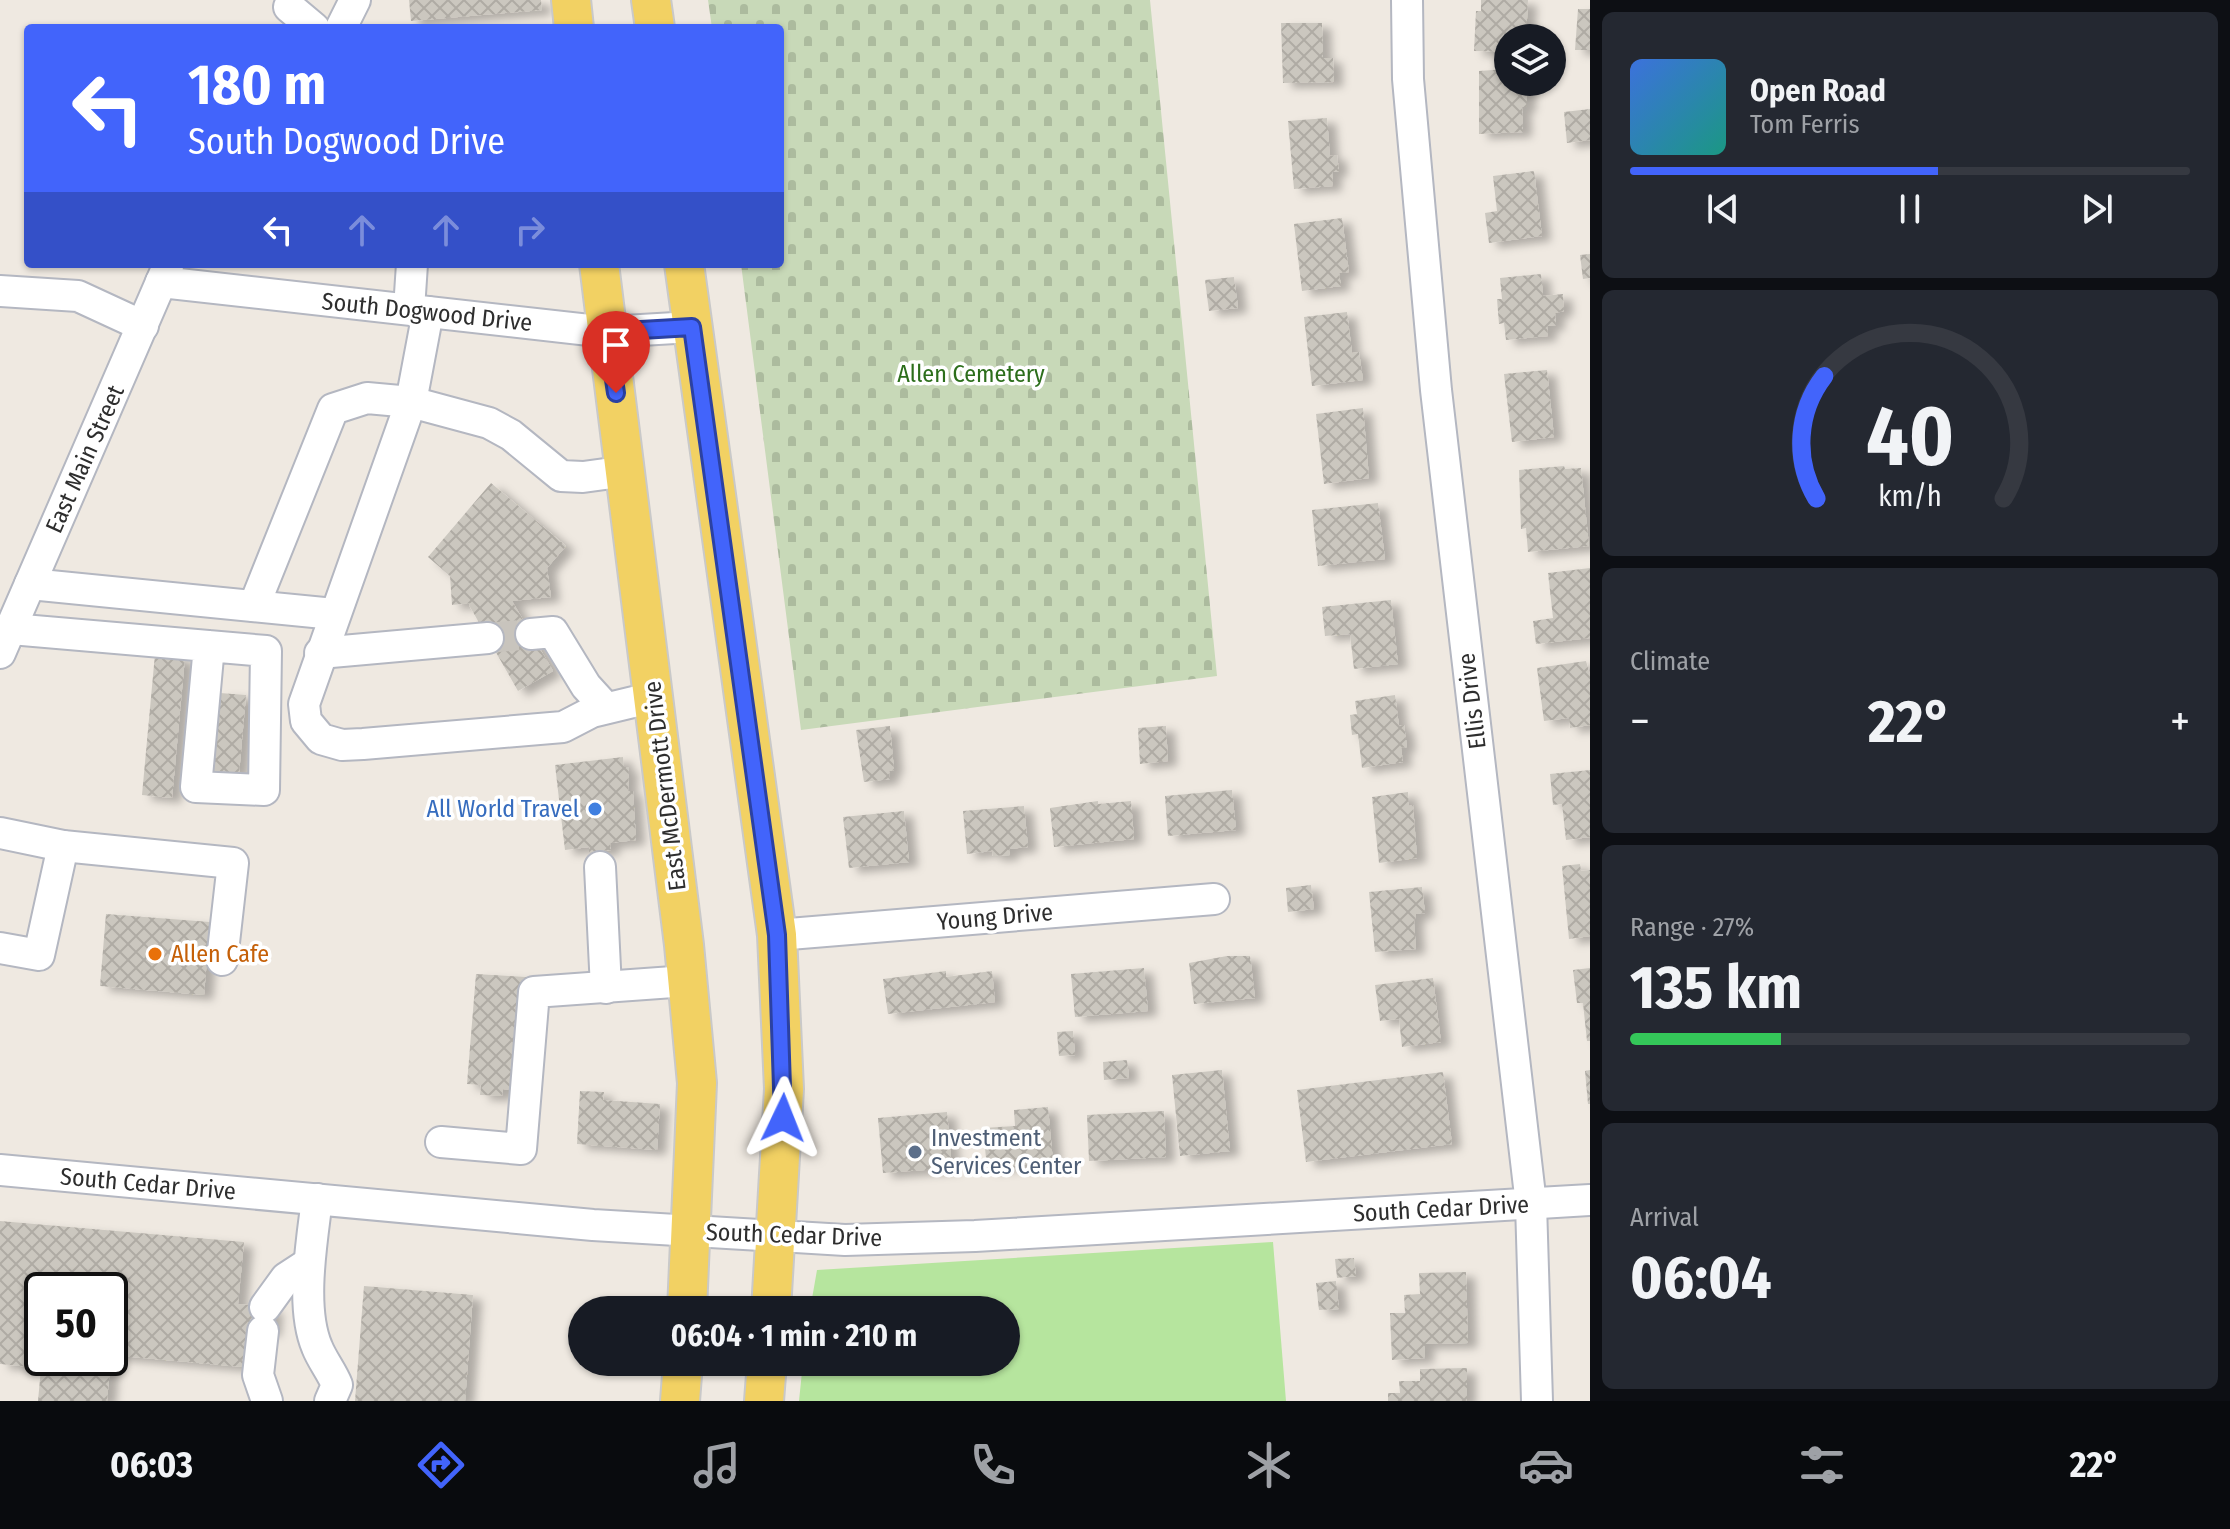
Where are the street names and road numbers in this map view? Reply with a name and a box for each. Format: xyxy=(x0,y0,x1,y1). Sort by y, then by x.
street label: South Dogwood Drive xyxy=(320,287,534,337)
street label: East Main Street xyxy=(40,381,130,537)
street label: Ellis Drive xyxy=(1452,651,1492,751)
street label: East McDermott Drive xyxy=(638,680,692,892)
street label: Young Drive xyxy=(936,898,1054,936)
street label: South Cedar Drive xyxy=(59,1162,237,1206)
street label: South Cedar Drive xyxy=(1352,1190,1530,1228)
street label: South Cedar Drive xyxy=(705,1218,883,1252)

